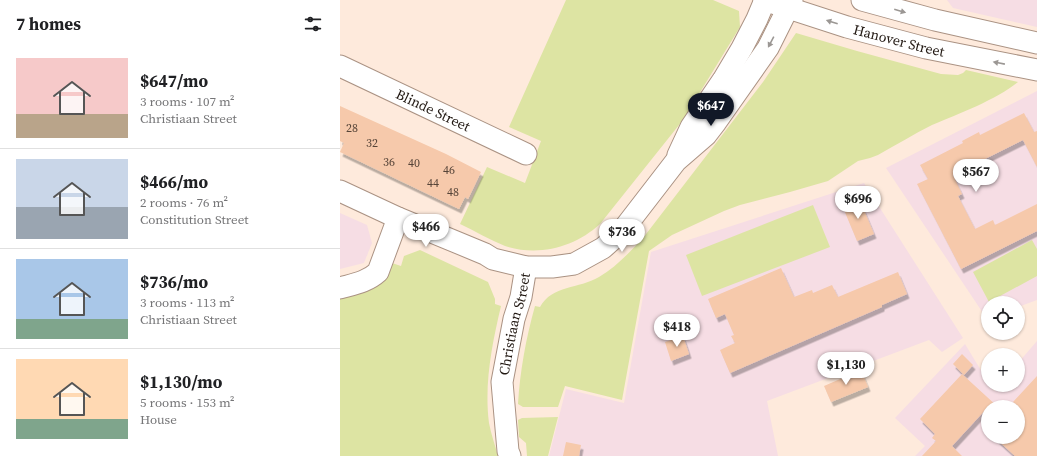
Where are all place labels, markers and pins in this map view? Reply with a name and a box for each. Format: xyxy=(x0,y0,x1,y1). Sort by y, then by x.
pin: $647 xyxy=(687,93,735,127)
pin: $567 xyxy=(952,159,1000,193)
pin: $696 xyxy=(834,186,882,220)
pin: $466 xyxy=(402,214,450,248)
pin: $736 xyxy=(598,219,646,253)
pin: $418 xyxy=(653,314,701,348)
pin: $1,130 xyxy=(813,352,879,386)

